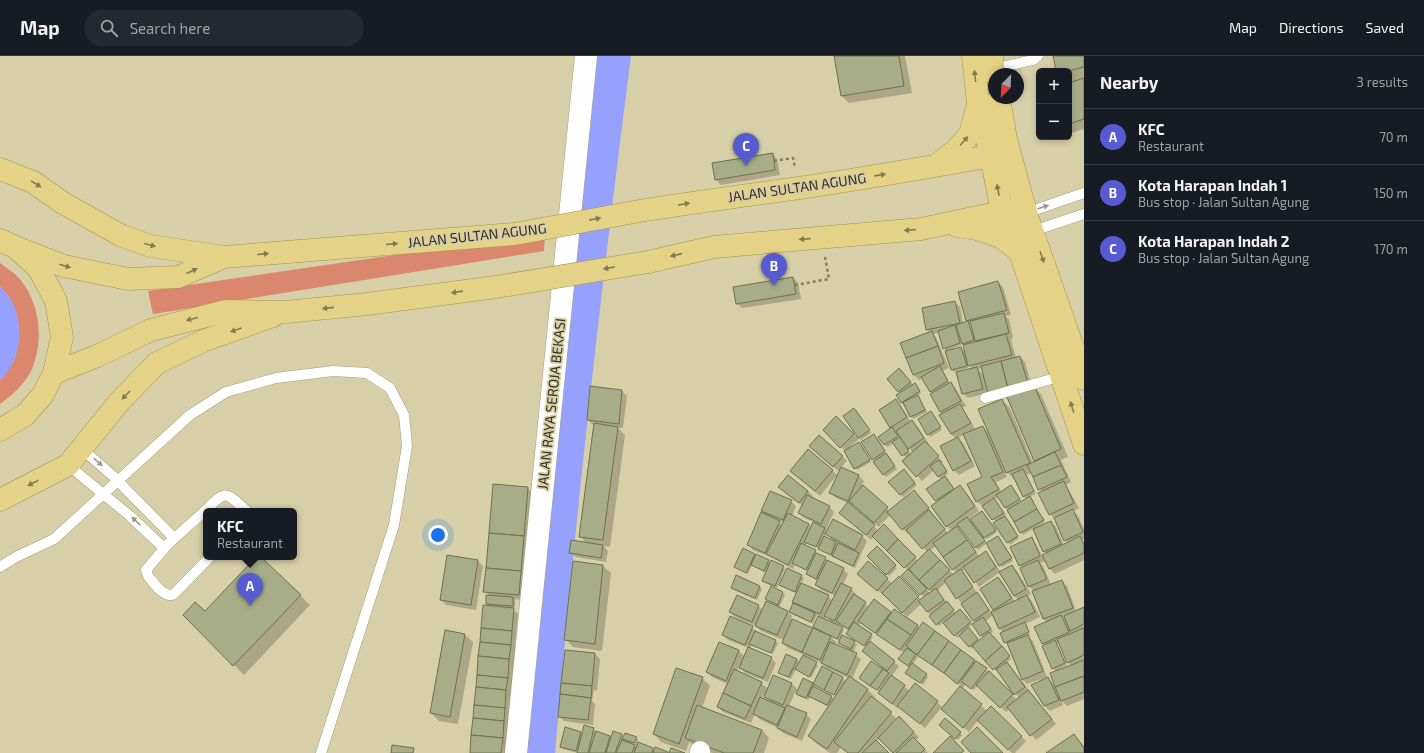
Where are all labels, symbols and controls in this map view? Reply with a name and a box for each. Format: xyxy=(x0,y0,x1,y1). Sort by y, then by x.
search box xyxy=(84,10,364,46)
text: Map xyxy=(20,16,60,39)
icon: search xyxy=(98,17,120,39)
text: Search here xyxy=(130,19,210,37)
text: Map xyxy=(1229,19,1257,36)
text: Directions xyxy=(1279,19,1344,36)
text: Saved xyxy=(1366,19,1404,36)
north arrow xyxy=(988,68,1024,104)
map controls xyxy=(1036,68,1072,140)
button: + xyxy=(1036,68,1072,104)
one-way arrow xyxy=(972,70,978,82)
text: Nearby xyxy=(1100,72,1158,92)
text: 3 results xyxy=(1357,74,1408,90)
button: − xyxy=(1036,104,1072,140)
text: KFC xyxy=(1138,120,1165,138)
text: A xyxy=(1109,129,1117,145)
text: 70 m xyxy=(1379,129,1408,145)
pin: C xyxy=(733,133,759,166)
one-way arrow xyxy=(959,136,968,146)
text: Restaurant xyxy=(1138,138,1204,154)
street label: JALAN SULTAN AGUNG xyxy=(727,169,867,205)
one-way arrow xyxy=(874,172,887,178)
text: Kota Harapan Indah 1 xyxy=(1138,176,1287,194)
one-way arrow xyxy=(31,180,41,188)
one-way arrow xyxy=(995,183,1001,196)
text: B xyxy=(1109,185,1117,201)
text: 150 m xyxy=(1374,185,1408,201)
text: Bus stop · Jalan Sultan Agung xyxy=(1138,194,1309,210)
one-way arrow xyxy=(678,201,690,207)
one-way arrow xyxy=(1037,203,1049,209)
one-way arrow xyxy=(589,216,601,222)
street label: JALAN SULTAN AGUNG xyxy=(407,219,547,251)
one-way arrow xyxy=(904,227,916,234)
text: Kota Harapan Indah 2 xyxy=(1138,232,1290,250)
one-way arrow xyxy=(799,235,811,242)
one-way arrow xyxy=(386,240,398,247)
text: C xyxy=(1109,241,1117,257)
text: 170 m xyxy=(1374,241,1408,257)
one-way arrow xyxy=(143,243,156,249)
text: Bus stop · Jalan Sultan Agung xyxy=(1138,250,1309,266)
one-way arrow xyxy=(257,251,269,257)
one-way arrow xyxy=(1039,251,1045,263)
one-way arrow xyxy=(670,253,683,259)
pin: B xyxy=(761,253,787,286)
one-way arrow xyxy=(58,263,71,269)
one-way arrow xyxy=(603,265,615,271)
one-way arrow xyxy=(186,268,197,274)
one-way arrow xyxy=(451,289,464,295)
one-way arrow xyxy=(322,304,334,311)
one-way arrow xyxy=(185,317,198,323)
street label: JALAN RAYA SEROJA BEKASI xyxy=(534,317,568,491)
one-way arrow xyxy=(229,327,241,333)
one-way arrow xyxy=(121,390,131,400)
one-way arrow xyxy=(1069,400,1075,412)
one-way arrow xyxy=(92,458,103,467)
one-way arrow xyxy=(28,479,39,486)
popup xyxy=(203,508,297,560)
one-way arrow xyxy=(130,517,141,526)
text: KFC xyxy=(217,517,244,535)
your location xyxy=(428,525,448,545)
text: Restaurant xyxy=(217,535,283,551)
pin: A xyxy=(237,573,263,606)

